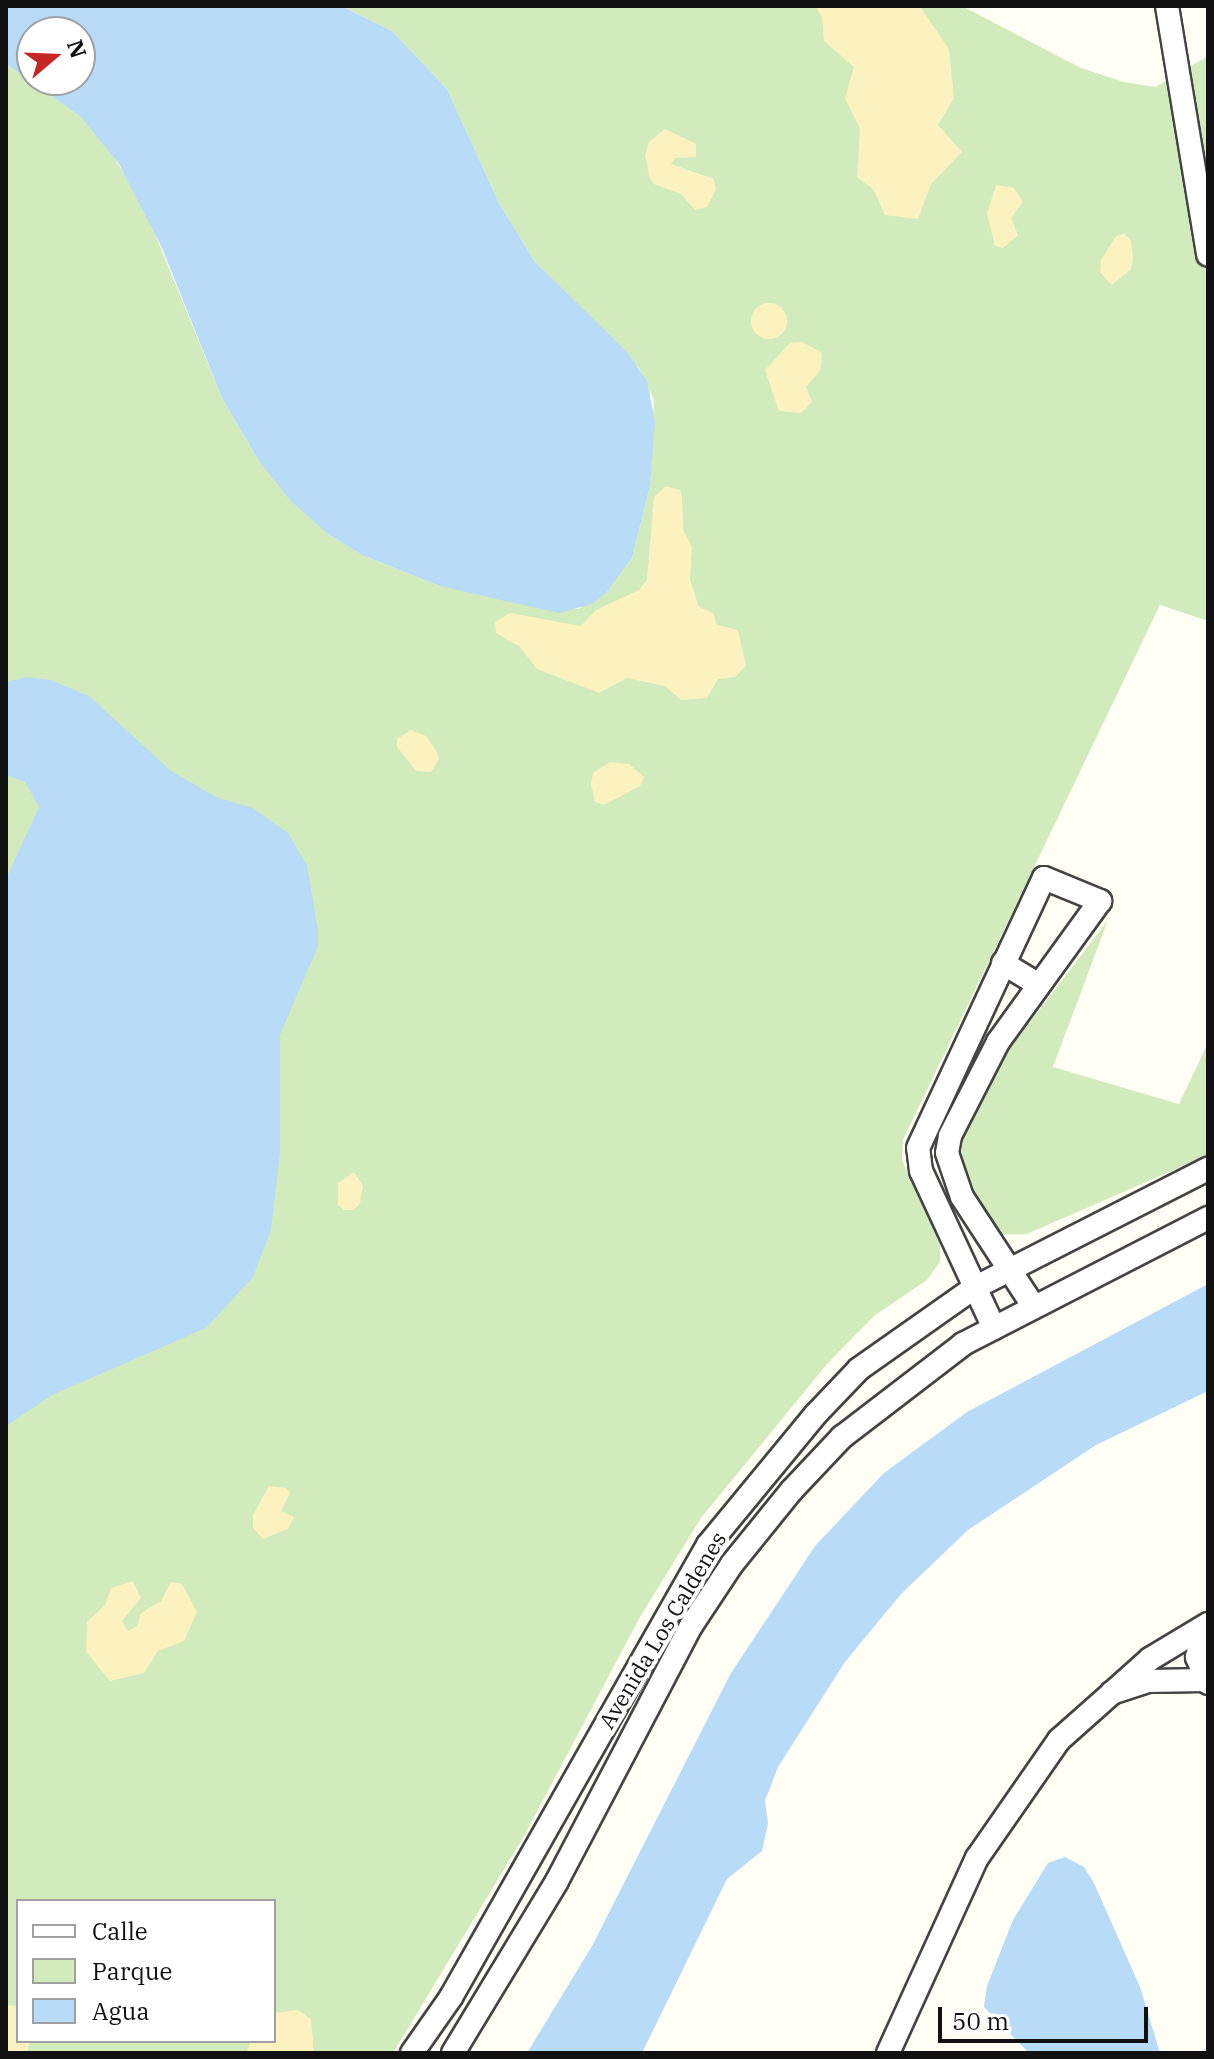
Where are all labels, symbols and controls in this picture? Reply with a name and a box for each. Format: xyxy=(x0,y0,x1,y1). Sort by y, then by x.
north arrow xyxy=(16,16,96,96)
text: N xyxy=(61,36,94,62)
street label: Avenida Los Caldenes xyxy=(593,1527,731,1733)
legend xyxy=(16,1899,276,2043)
text: Calle xyxy=(92,1915,148,1947)
text: Parque xyxy=(92,1955,172,1987)
scale bar xyxy=(942,1991,1152,2041)
text: Agua xyxy=(92,1995,149,2027)
text: 50 m xyxy=(952,2005,1009,2037)

